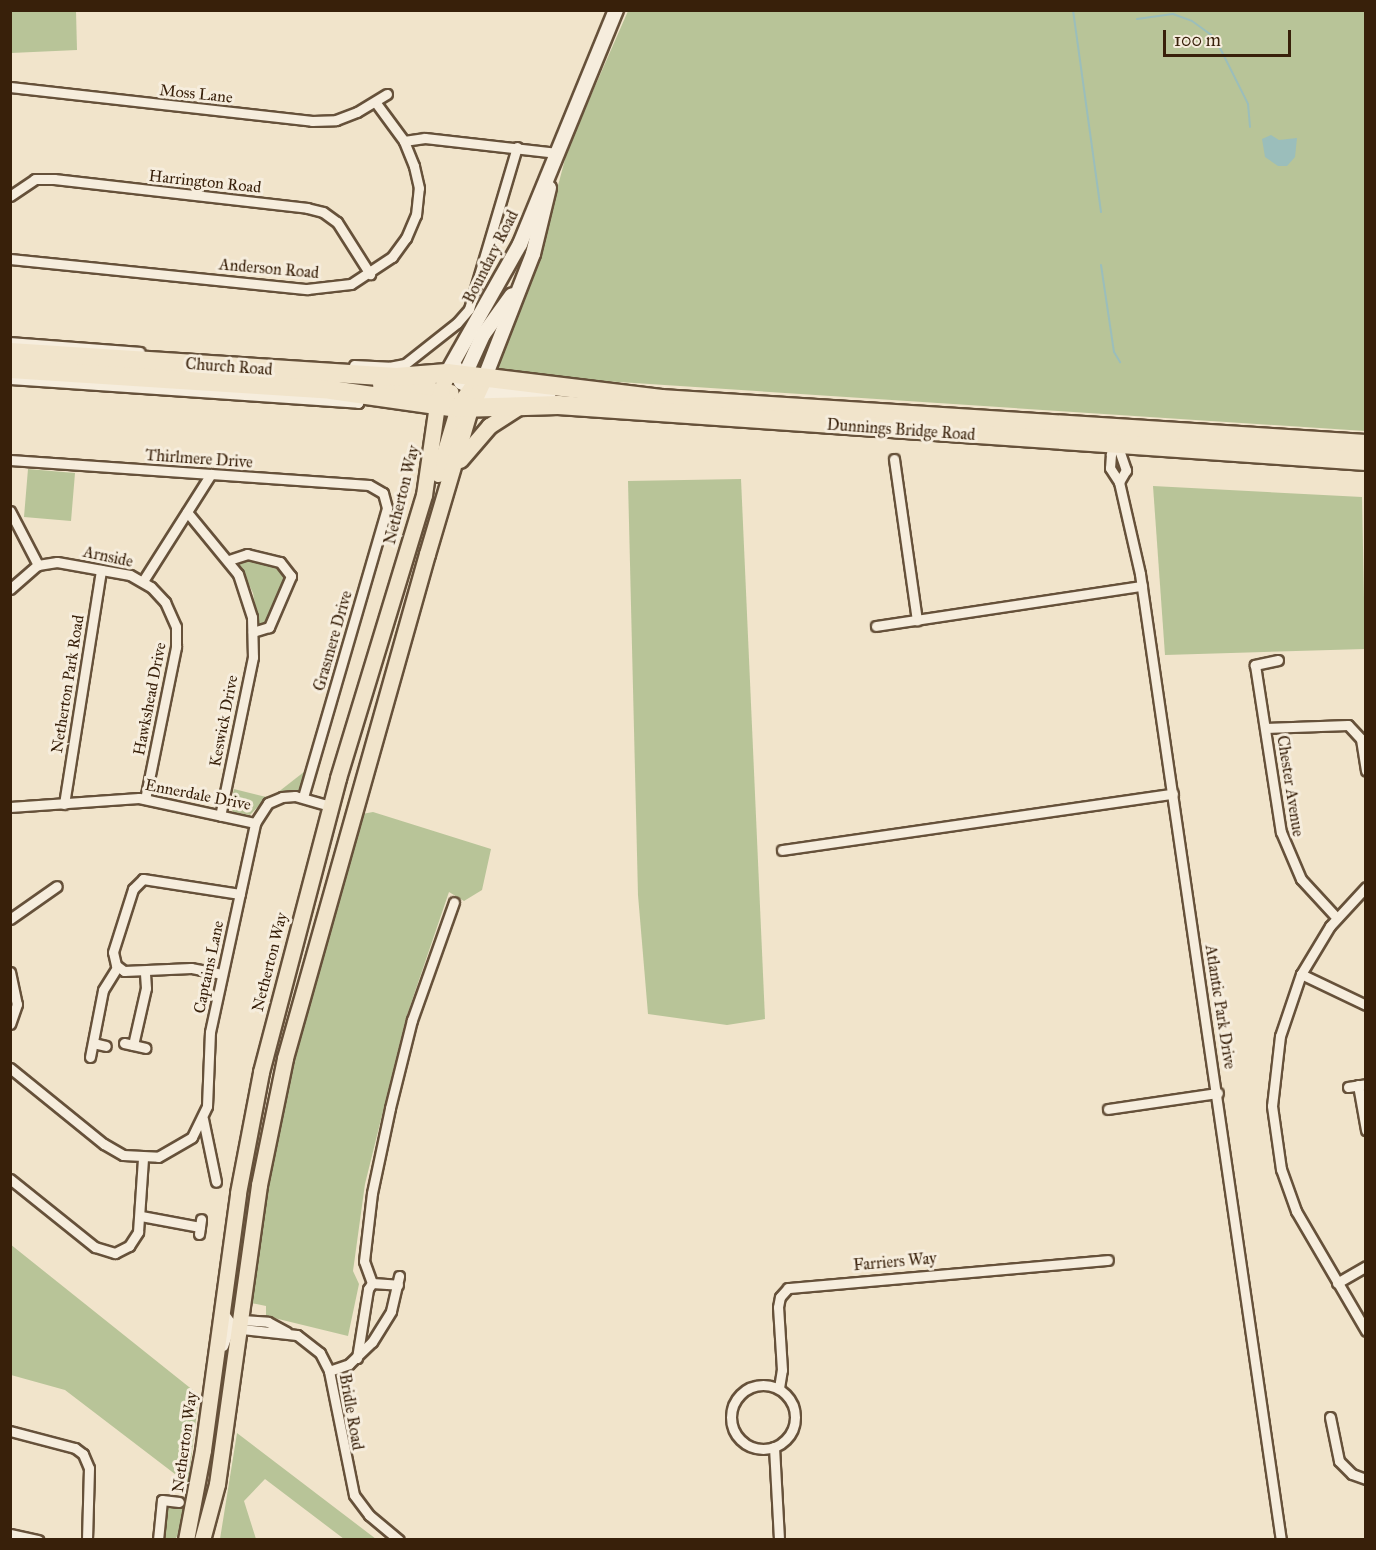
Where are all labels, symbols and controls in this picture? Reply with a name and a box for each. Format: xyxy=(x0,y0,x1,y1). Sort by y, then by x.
scale bar xyxy=(1166,18,1294,56)
text: 100 m xyxy=(1174,29,1221,51)
street label: Moss Lane xyxy=(158,81,234,107)
street label: Harrington Road xyxy=(148,167,262,197)
street label: Boundary Road xyxy=(459,207,523,307)
street label: Anderson Road xyxy=(218,255,320,283)
street label: Church Road xyxy=(185,354,273,380)
street label: Dunnings Bridge Road xyxy=(826,415,976,445)
street label: Netherton Way xyxy=(380,443,424,547)
street label: Thirlmere Drive xyxy=(145,446,253,472)
street label: Arnside xyxy=(81,542,135,572)
street label: Grasmere Drive xyxy=(310,589,356,693)
street label: Netherton Park Road xyxy=(48,614,88,754)
street label: Hawkshead Drive xyxy=(130,641,170,757)
street label: Keswick Drive xyxy=(206,673,242,769)
street label: Chester Avenue xyxy=(1273,734,1307,838)
street label: Ennerdale Drive xyxy=(143,775,253,815)
street label: Netherton Way xyxy=(248,910,292,1014)
street label: Captains Lane xyxy=(190,919,228,1015)
street label: Atlantic Park Drive xyxy=(1201,944,1239,1070)
street label: Farriers Way xyxy=(853,1249,937,1275)
street label: Bridle Road xyxy=(335,1372,367,1452)
street label: Netherton Way xyxy=(168,1390,202,1494)

